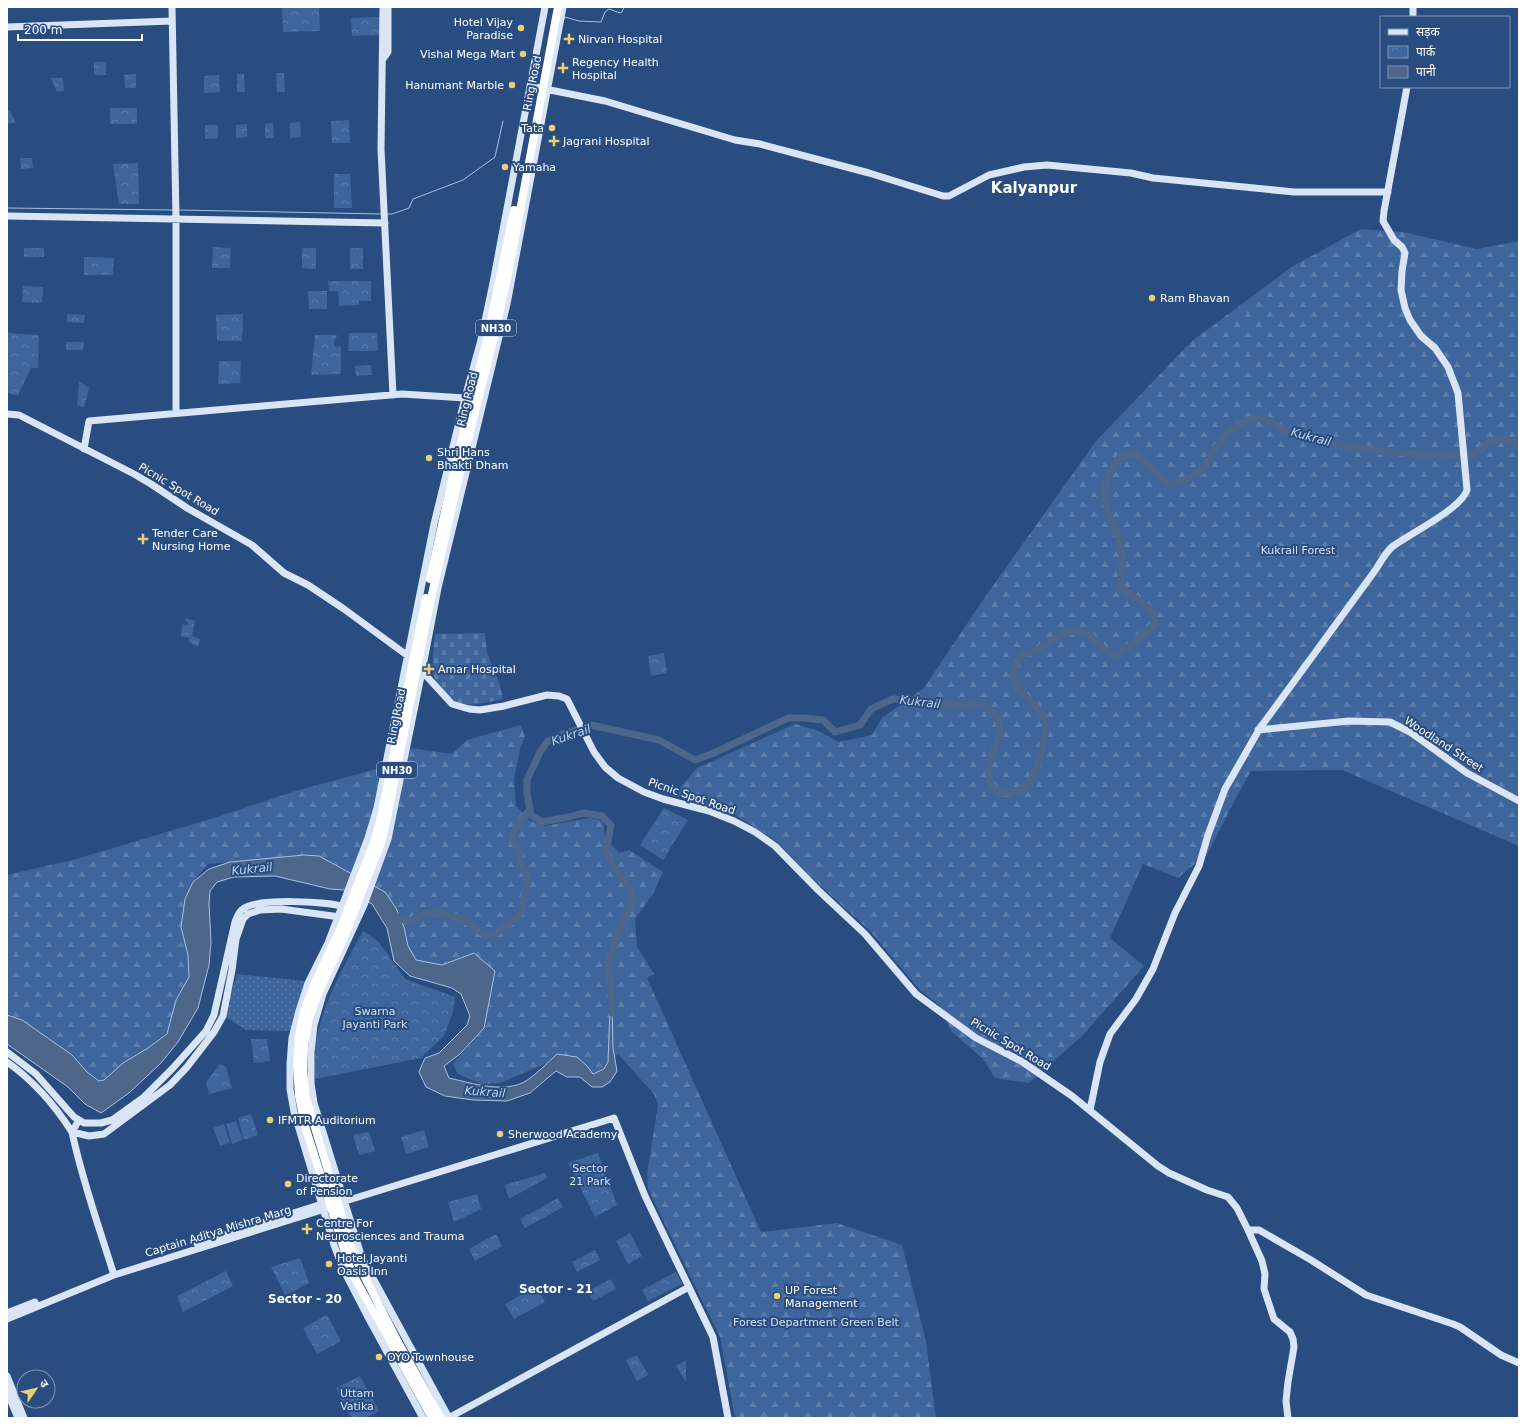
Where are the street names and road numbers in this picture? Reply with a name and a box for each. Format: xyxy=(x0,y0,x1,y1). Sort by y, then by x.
street label: Ring Road xyxy=(521,54,544,112)
road number: NH30 xyxy=(476,320,516,336)
street label: Ring Road xyxy=(454,370,481,428)
street label: Picnic Spot Road xyxy=(136,460,221,518)
street label: Ring Road xyxy=(385,687,408,745)
street label: Woodland Street xyxy=(1402,714,1486,775)
road number: NH30 xyxy=(377,762,417,778)
street label: Picnic Spot Road xyxy=(647,775,737,817)
street label: Picnic Spot Road xyxy=(968,1015,1053,1073)
street label: Captain Aditya Mishra Marg xyxy=(144,1203,293,1260)

